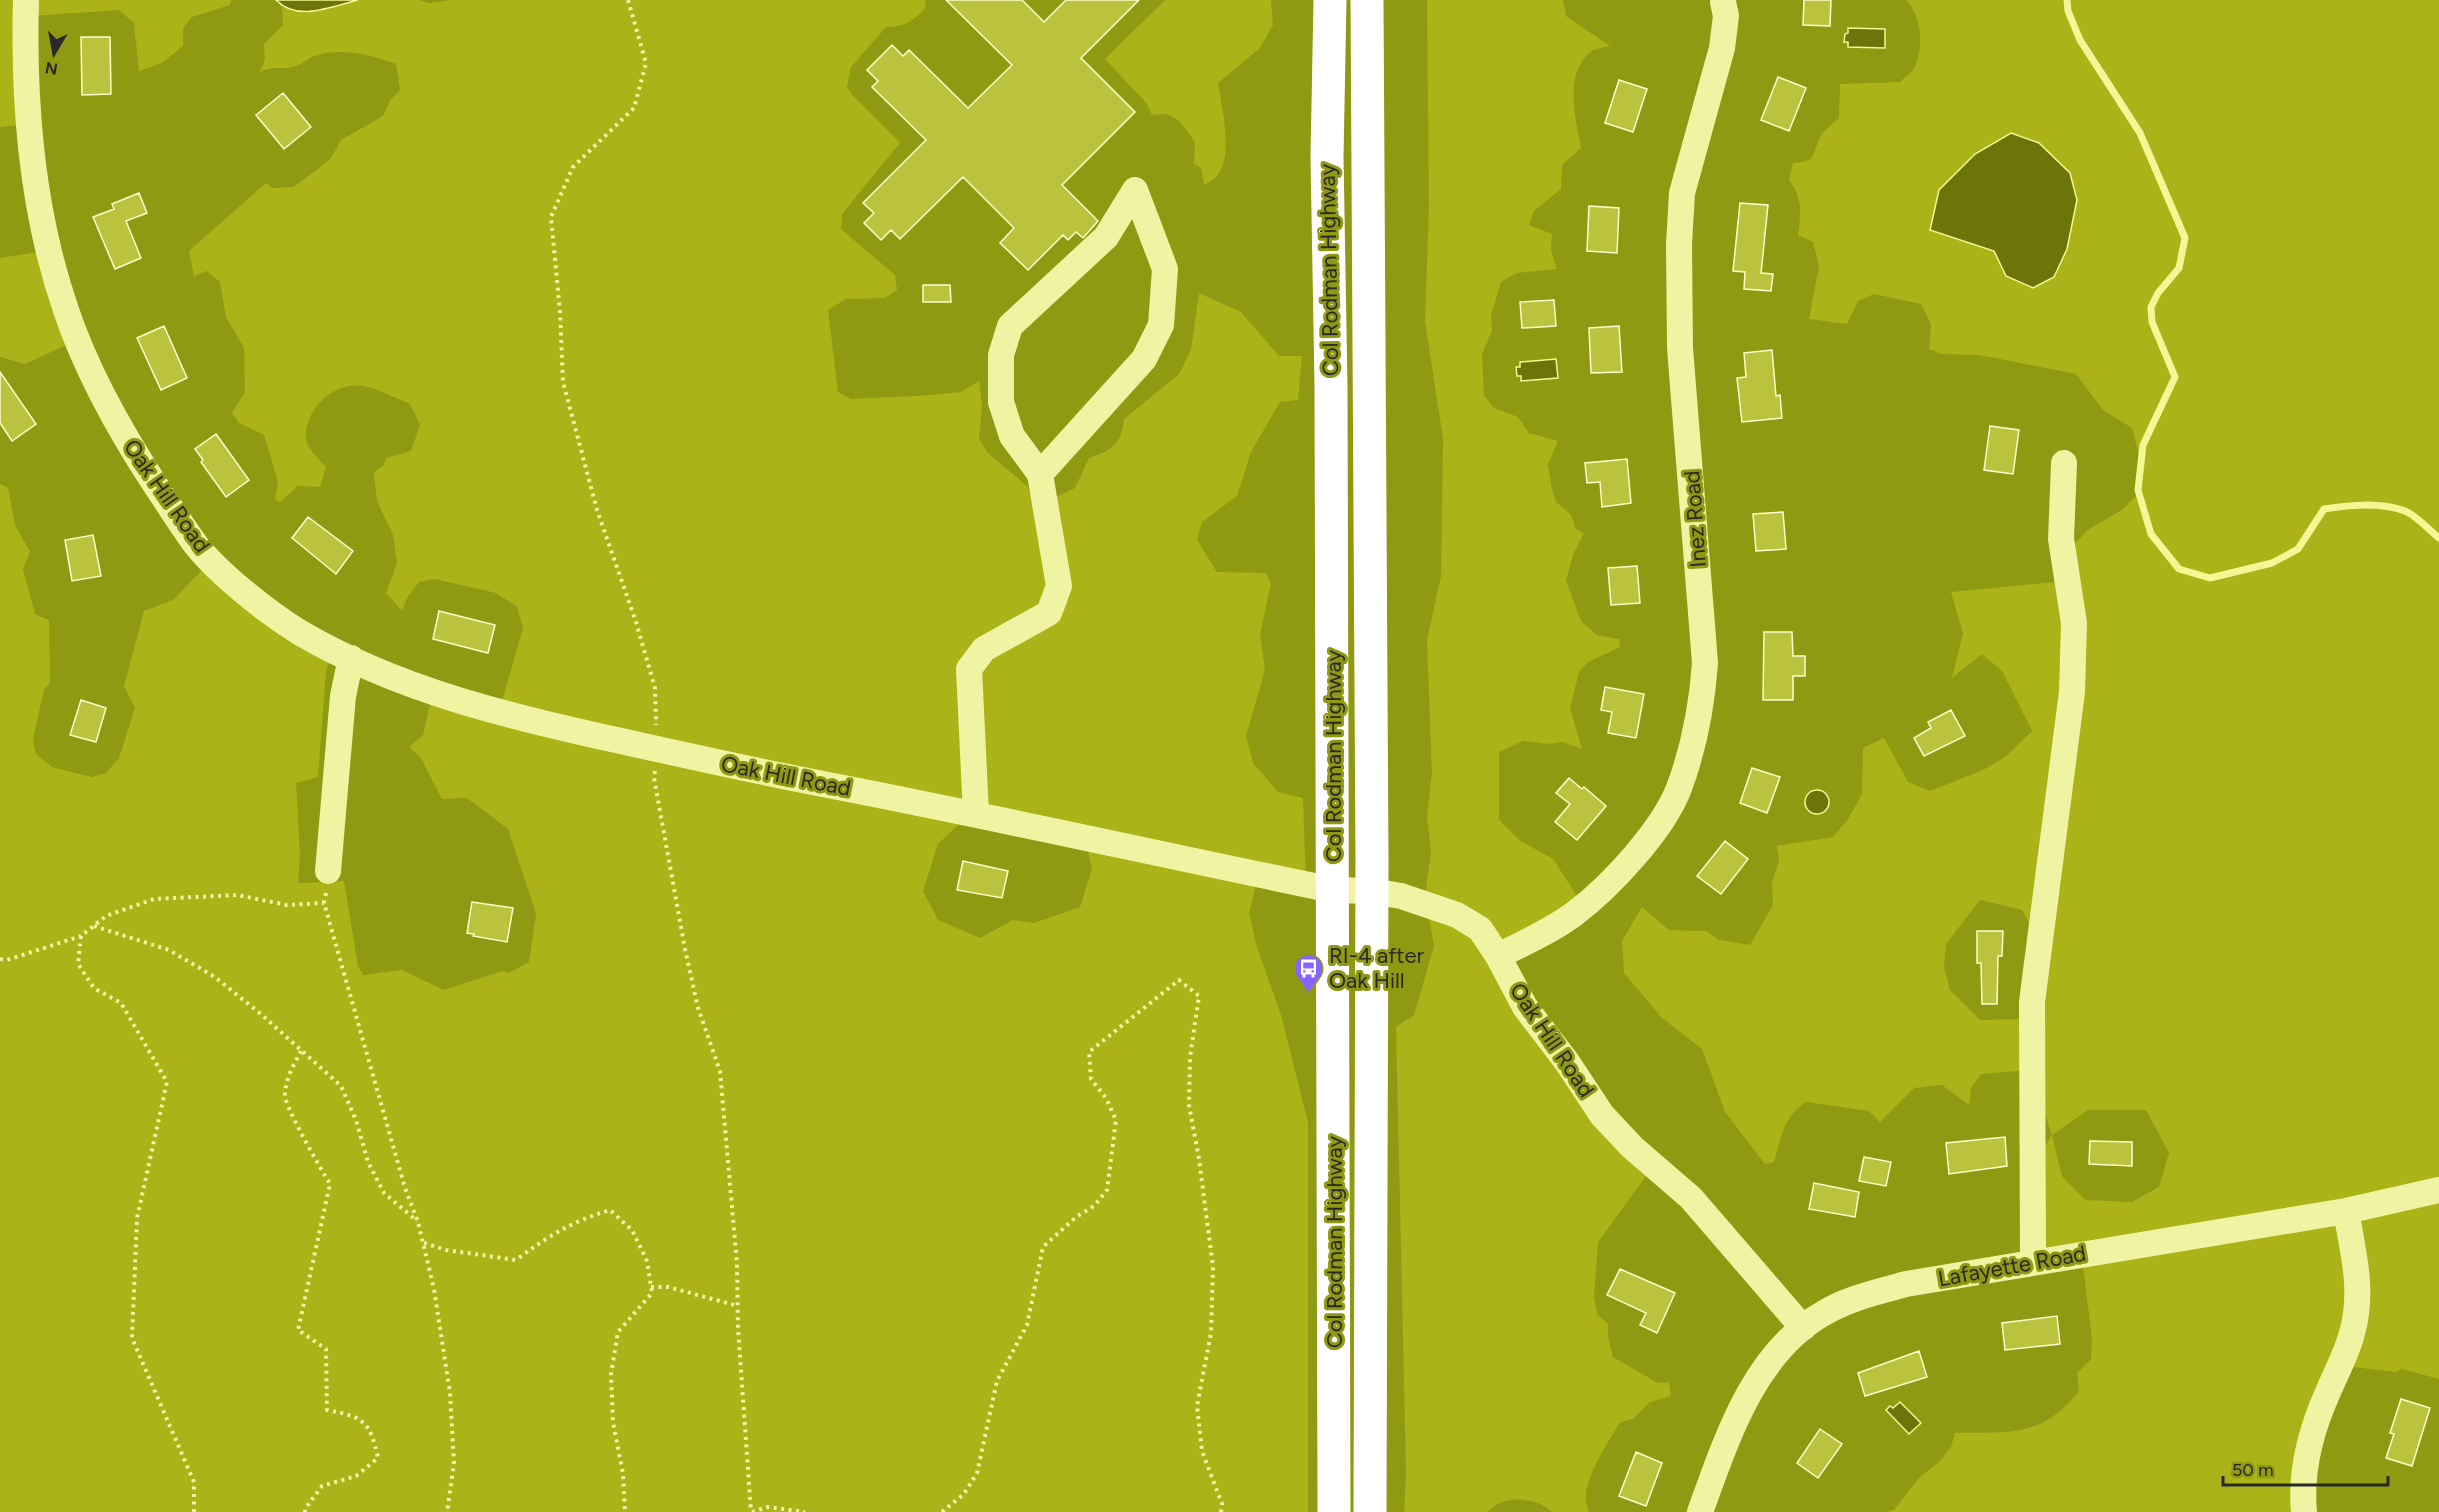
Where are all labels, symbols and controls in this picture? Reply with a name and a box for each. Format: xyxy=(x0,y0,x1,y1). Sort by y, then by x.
north arrow xyxy=(24,24,84,84)
text: N xyxy=(44,58,59,79)
street label: Col Rodman Highway xyxy=(1314,163,1344,376)
street label: Oak Hill Road xyxy=(118,434,216,558)
street label: Inez Road xyxy=(1678,470,1712,568)
street label: Col Rodman Highway xyxy=(1320,649,1347,862)
street label: Oak Hill Road xyxy=(719,750,853,802)
place label: RI-4 after Oak Hill xyxy=(1329,942,1425,994)
bus stop icon: RI-4 after Oak Hill xyxy=(1292,952,1324,994)
street label: Oak Hill Road xyxy=(1504,978,1600,1102)
street label: Col Rodman Highway xyxy=(1321,1135,1348,1348)
street label: Lafayette Road xyxy=(1936,1240,2088,1292)
scale bar xyxy=(2223,1449,2388,1487)
text: 50 m xyxy=(2232,1459,2274,1481)

